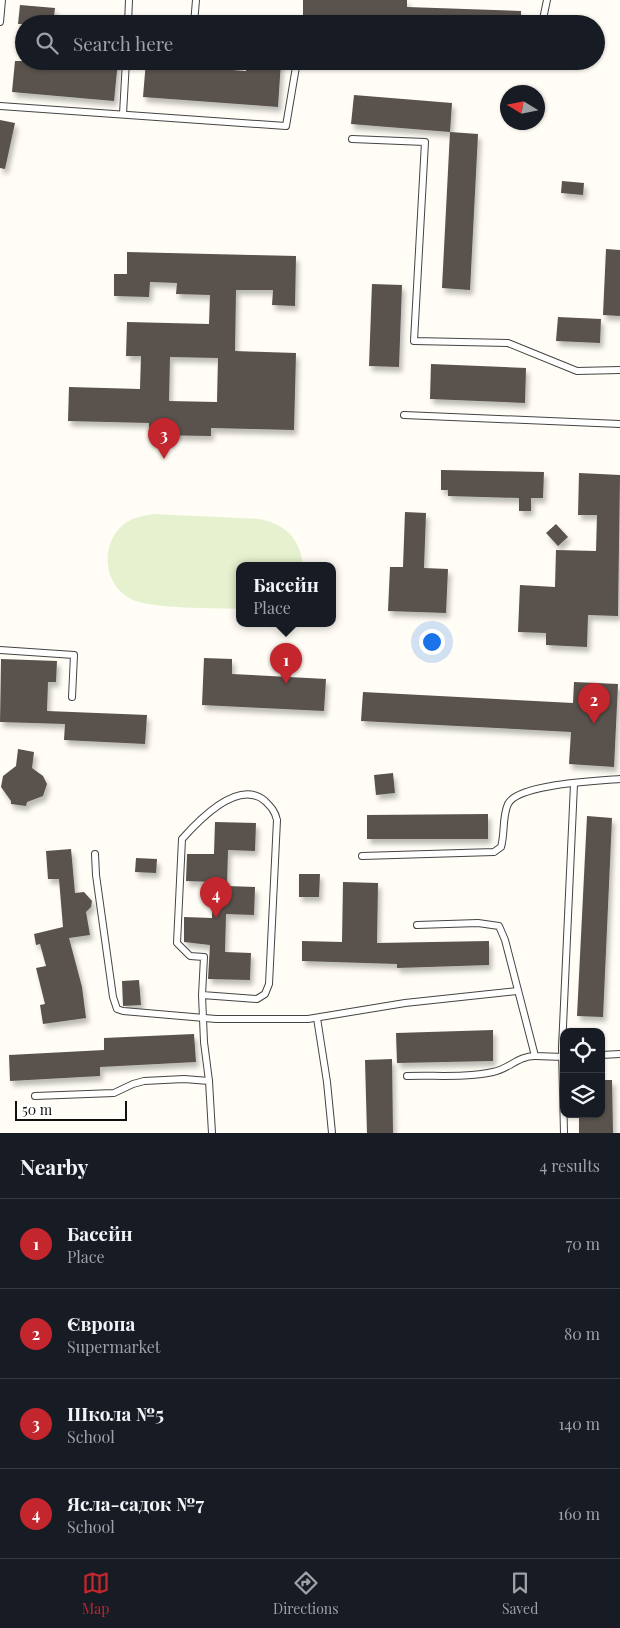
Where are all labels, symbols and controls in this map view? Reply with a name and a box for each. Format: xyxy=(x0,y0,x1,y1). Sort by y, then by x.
search box xyxy=(15,15,605,70)
icon: search xyxy=(33,29,61,57)
text: Search here xyxy=(73,30,173,56)
north arrow xyxy=(500,85,545,130)
pin: 3 xyxy=(148,418,180,459)
popup xyxy=(236,562,336,627)
text: Басейн xyxy=(253,571,319,597)
text: Place xyxy=(253,597,291,618)
your location xyxy=(419,629,445,655)
pin: 1 xyxy=(270,643,302,684)
pin: 2 xyxy=(578,683,610,724)
pin: 4 xyxy=(200,877,232,918)
map controls xyxy=(560,1028,605,1118)
button: locate xyxy=(560,1028,605,1073)
button: layers xyxy=(560,1073,605,1118)
scale bar xyxy=(15,1098,128,1121)
text: 50 m xyxy=(22,1100,52,1119)
text: Nearby xyxy=(20,1152,89,1180)
text: 4 results xyxy=(539,1155,600,1176)
text: Басейн xyxy=(67,1220,133,1246)
text: 1 xyxy=(33,1233,39,1254)
text: 70 m xyxy=(566,1233,600,1254)
text: Place xyxy=(67,1246,105,1267)
text: Європа xyxy=(67,1310,135,1336)
text: 2 xyxy=(32,1323,40,1344)
text: 80 m xyxy=(564,1323,600,1344)
text: Supermarket xyxy=(67,1336,161,1357)
text: Школа №5 xyxy=(67,1400,164,1426)
text: 3 xyxy=(32,1413,40,1434)
text: 140 m xyxy=(558,1413,600,1434)
text: School xyxy=(67,1426,115,1447)
text: Ясла-садок №7 xyxy=(67,1490,204,1516)
text: 4 xyxy=(32,1503,40,1524)
text: 160 m xyxy=(558,1503,600,1524)
text: School xyxy=(67,1516,115,1537)
tab: Map xyxy=(82,1569,110,1618)
tab: Directions xyxy=(273,1569,339,1618)
tab: Saved xyxy=(502,1569,538,1618)

